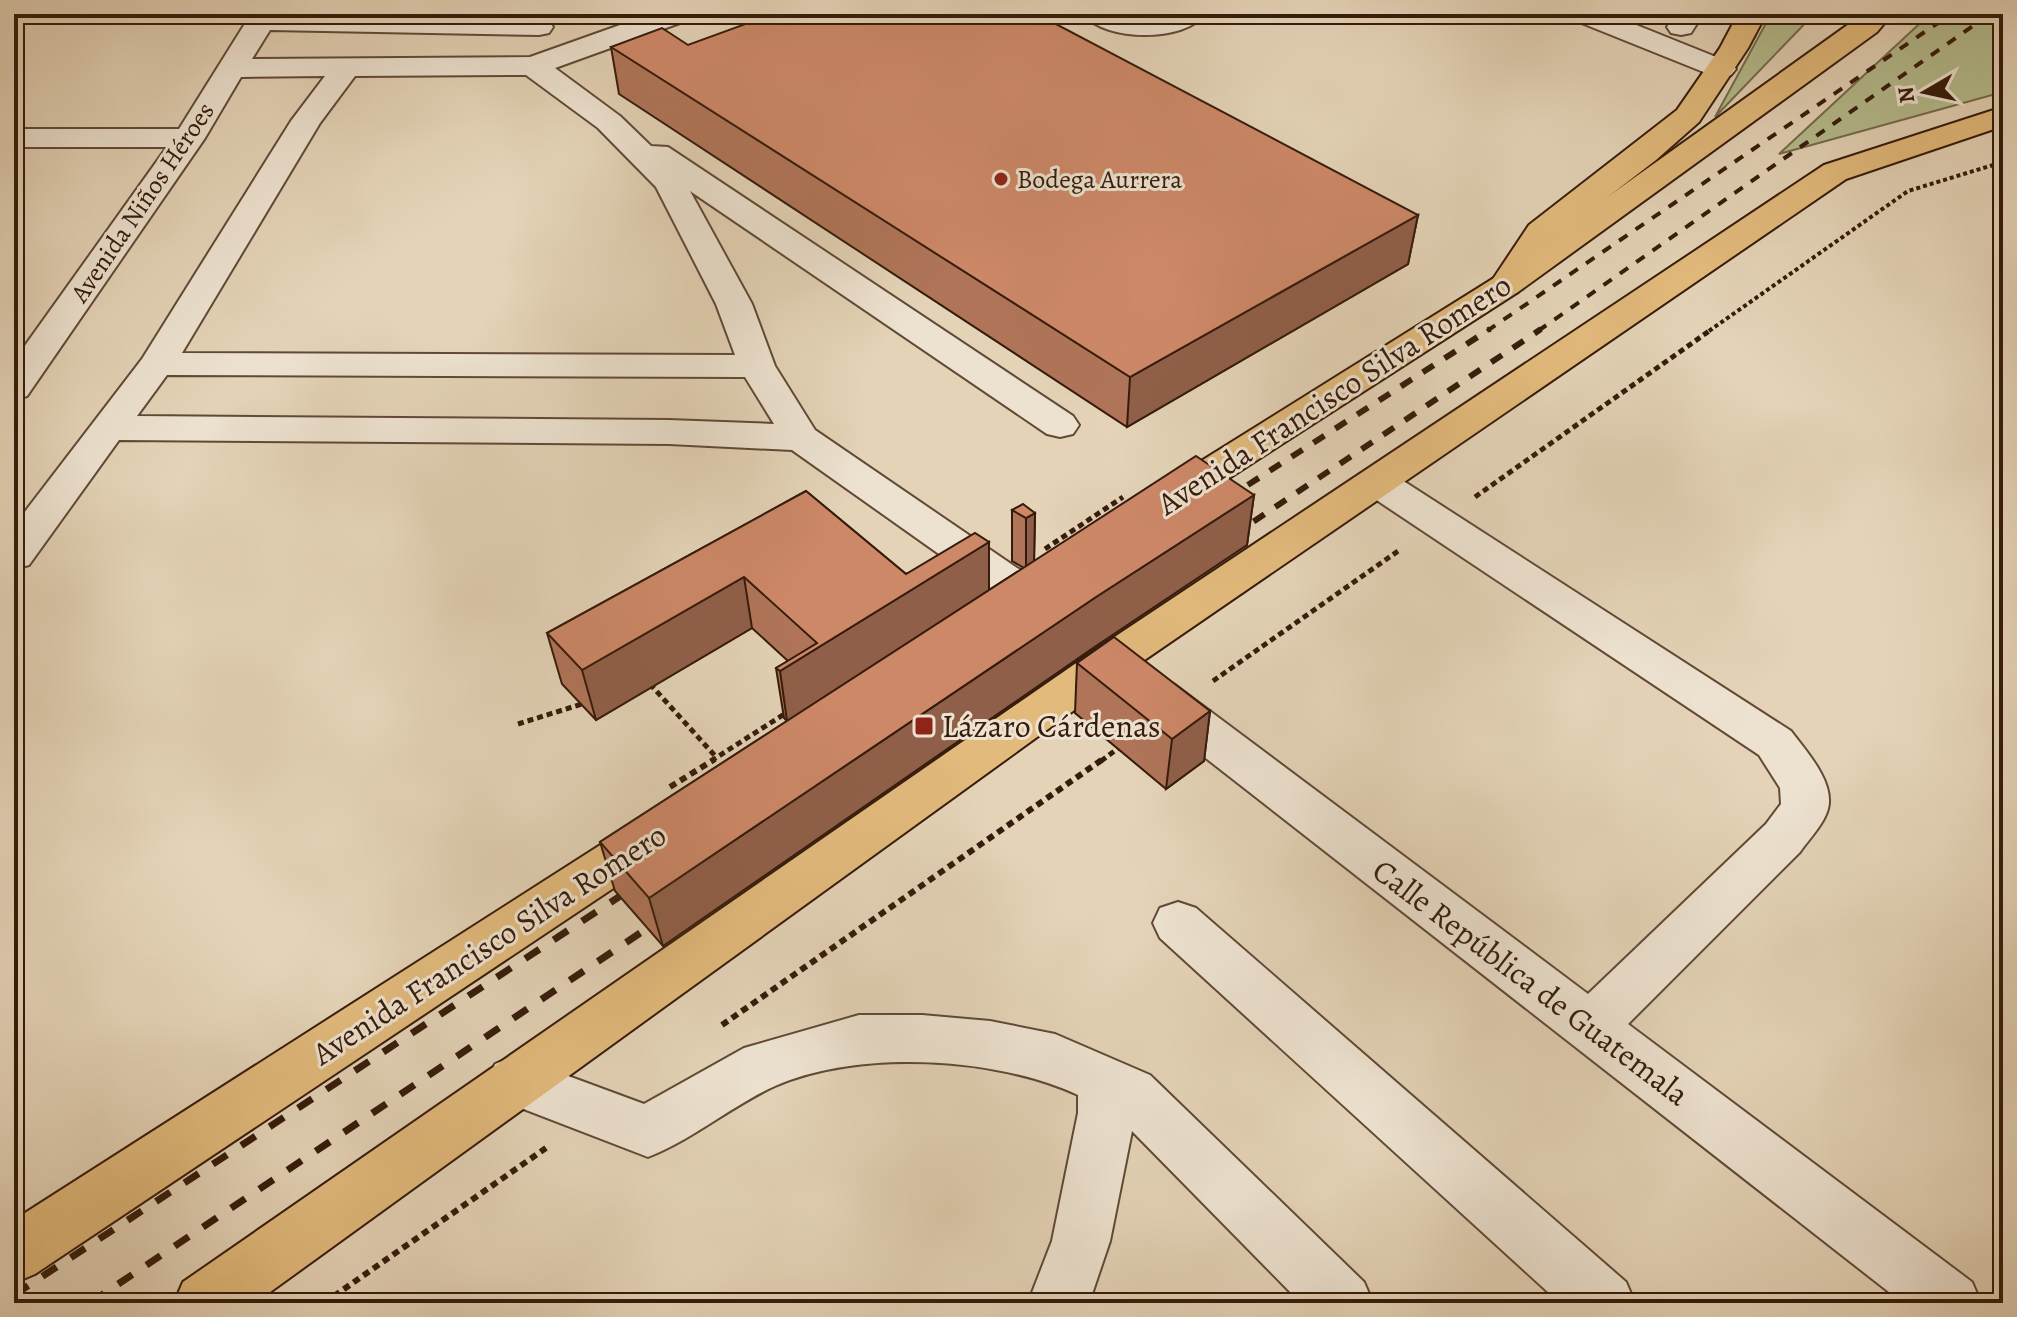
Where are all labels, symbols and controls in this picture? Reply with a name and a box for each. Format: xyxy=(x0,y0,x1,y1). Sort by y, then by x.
north arrow xyxy=(1885,52,1965,132)
text: N xyxy=(1890,85,1922,105)
street label: Avenida Niños Héroes xyxy=(62,95,223,310)
place label: Bodega Aurrera xyxy=(1017,162,1182,197)
marker: Bodega Aurrera xyxy=(992,170,1010,188)
street label: Avenida Francisco Silva Romero xyxy=(1148,263,1520,526)
place label: Lázaro Cárdenas xyxy=(942,704,1161,748)
marker: Lázaro Cárdenas xyxy=(913,715,935,737)
street label: Avenida Francisco Silva Romero xyxy=(303,813,675,1076)
street label: Calle República de Guatemala xyxy=(1364,848,1698,1116)

